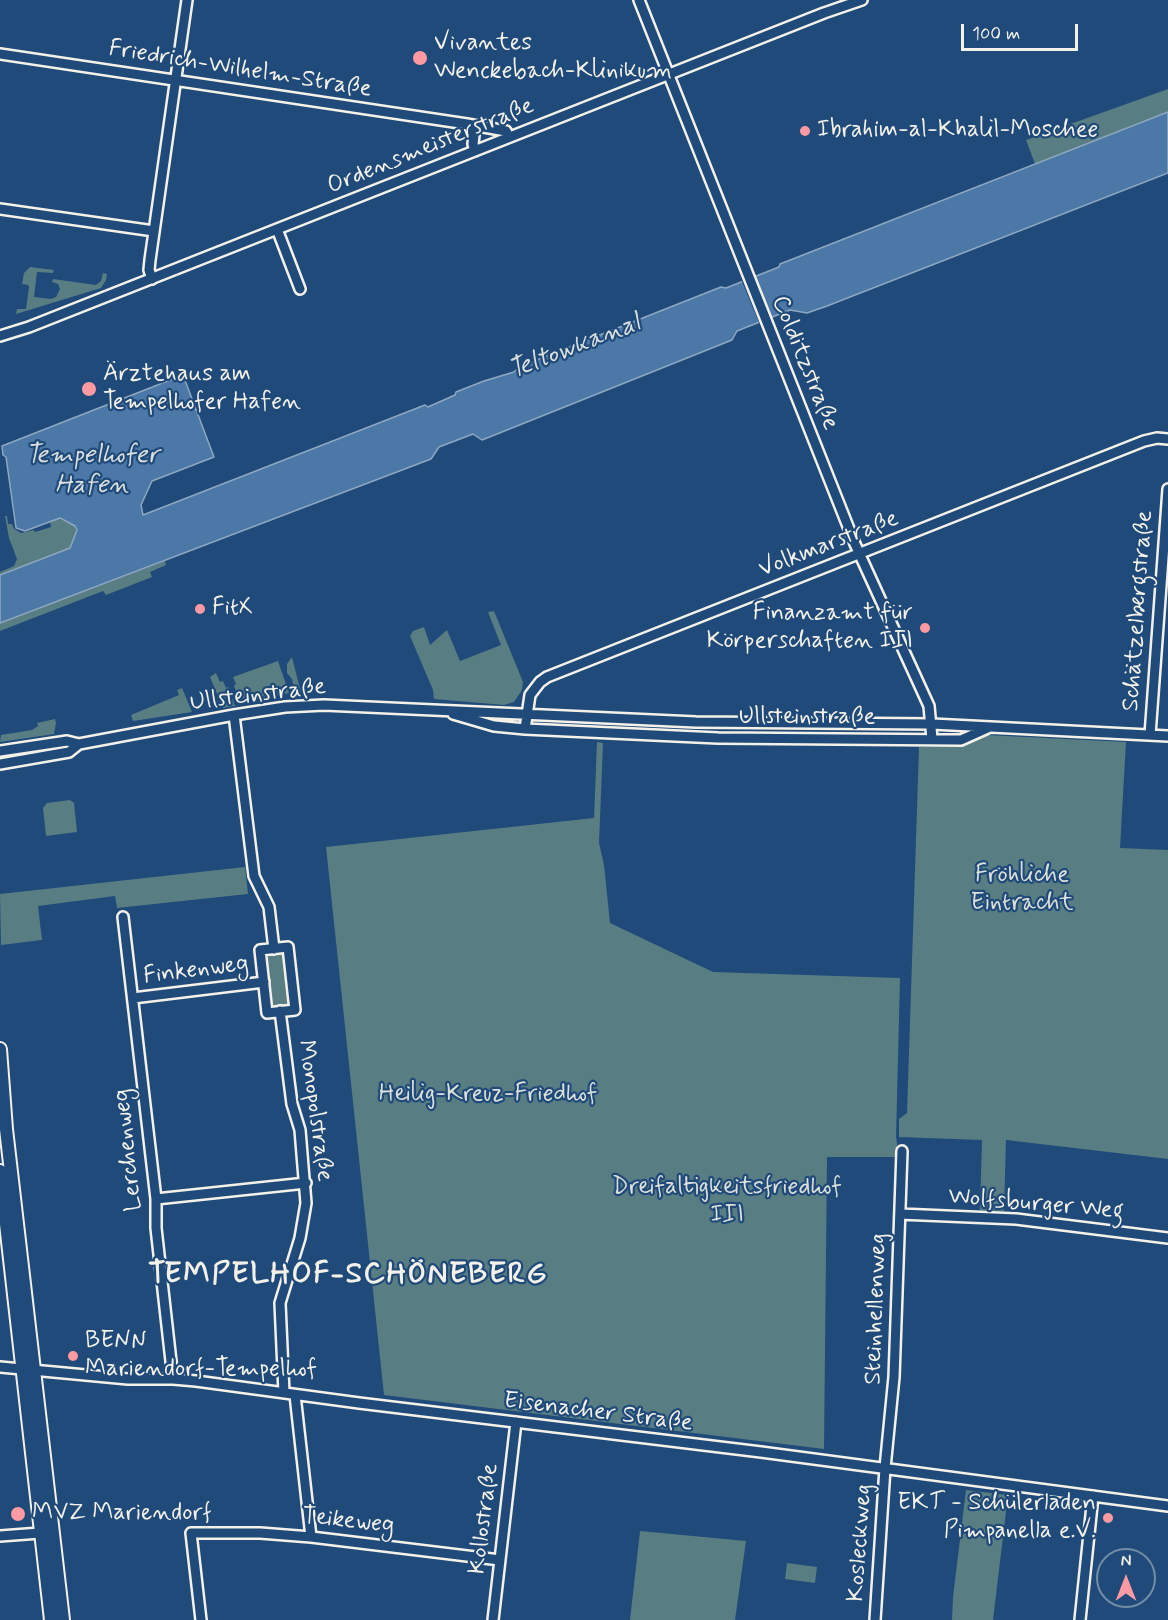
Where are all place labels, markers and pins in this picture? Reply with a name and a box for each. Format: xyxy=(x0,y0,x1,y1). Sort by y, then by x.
place label: Vivantes Wenckebach-Klinikum xyxy=(434,30,672,86)
marker: Vivantes Wenckebach-Klinikum xyxy=(411,49,429,67)
place label: Ibrahim-al-Khalil-Moschee xyxy=(817,117,1098,145)
marker: Ibrahim-al-Khalil-Moschee xyxy=(798,124,812,138)
place label: Ärztehaus am Tempelhofer Hafen xyxy=(103,361,301,417)
marker: Ärztehaus am Tempelhofer Hafen xyxy=(80,380,98,398)
place label: FitX xyxy=(212,595,253,623)
place label: Finanzamt für Körperschaften III xyxy=(707,600,913,656)
marker: FitX xyxy=(193,602,207,616)
marker: Finanzamt für Körperschaften III xyxy=(918,621,932,635)
place label: BENN Mariendorf-Tempelhof xyxy=(85,1328,317,1384)
marker: BENN Mariendorf-Tempelhof xyxy=(66,1349,80,1363)
place label: EKT - Schülerladen Pimpanella e.V. xyxy=(897,1490,1096,1546)
place label: MVZ Mariendorf xyxy=(32,1500,212,1528)
marker: MVZ Mariendorf xyxy=(9,1505,27,1523)
marker: EKT - Schülerladen Pimpanella e.V. xyxy=(1101,1511,1115,1525)

